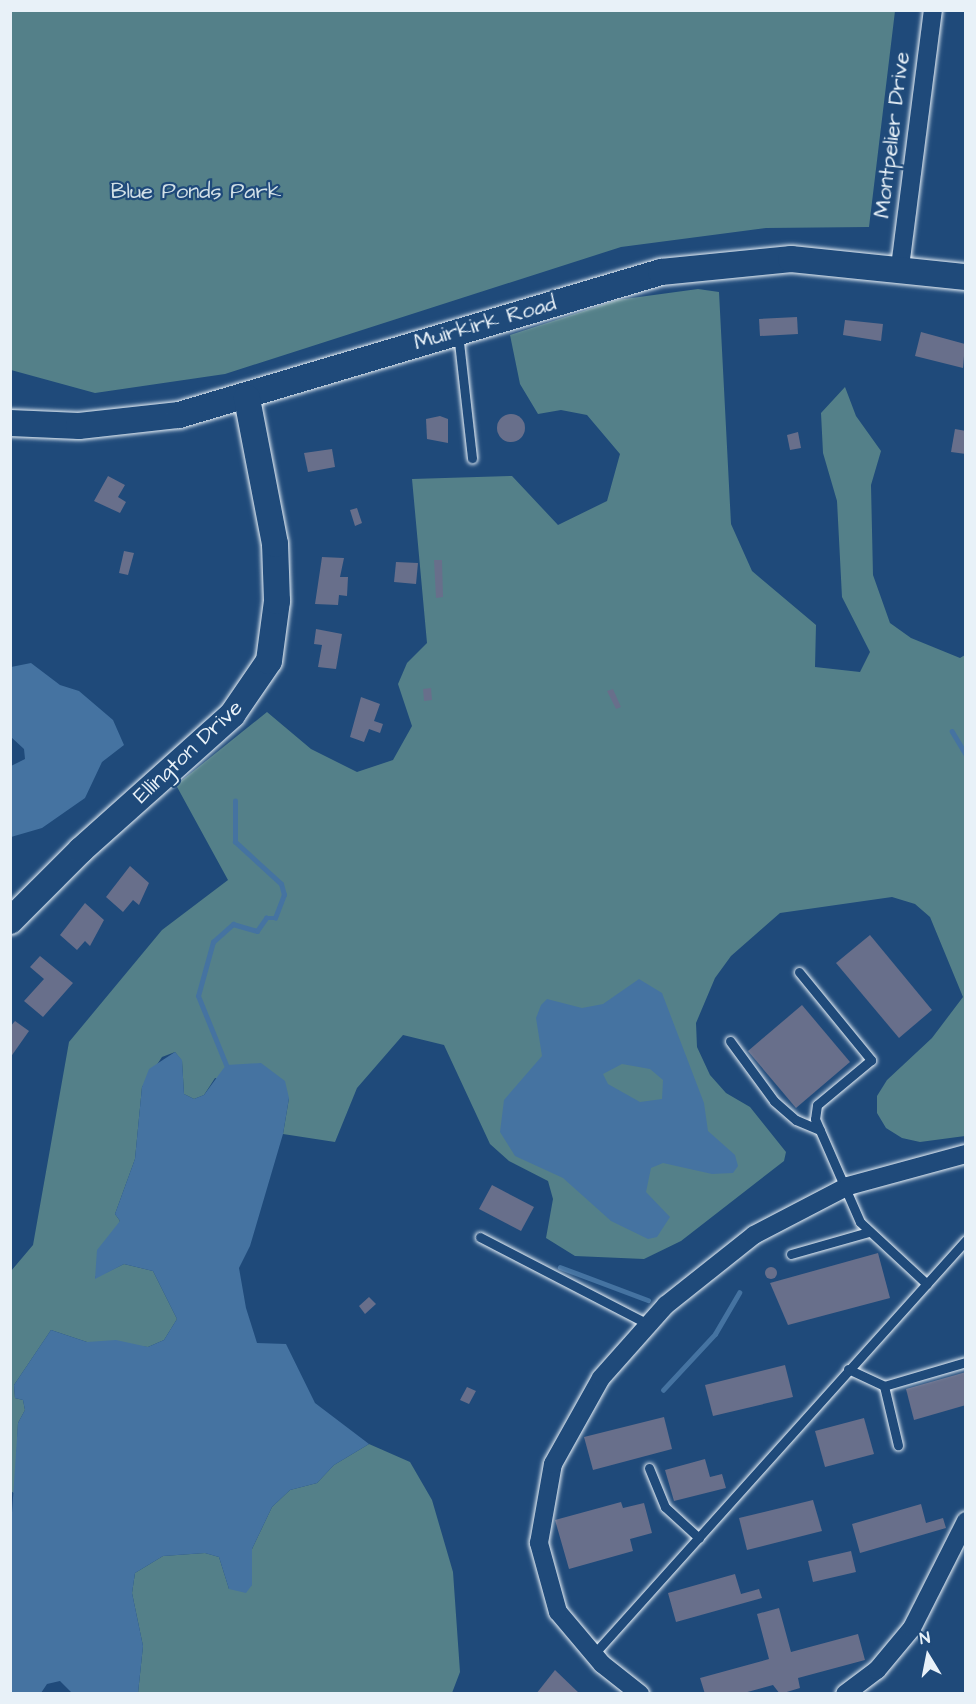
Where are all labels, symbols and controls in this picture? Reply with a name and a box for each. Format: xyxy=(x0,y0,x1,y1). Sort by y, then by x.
street label: Montpelier Drive xyxy=(869,50,915,220)
park label: Blue Ponds Park xyxy=(111,179,281,205)
street label: Muirkirk Road xyxy=(411,290,559,356)
street label: Ellington Drive xyxy=(128,695,248,809)
north arrow xyxy=(898,1626,958,1686)
text: N xyxy=(918,1627,932,1650)

